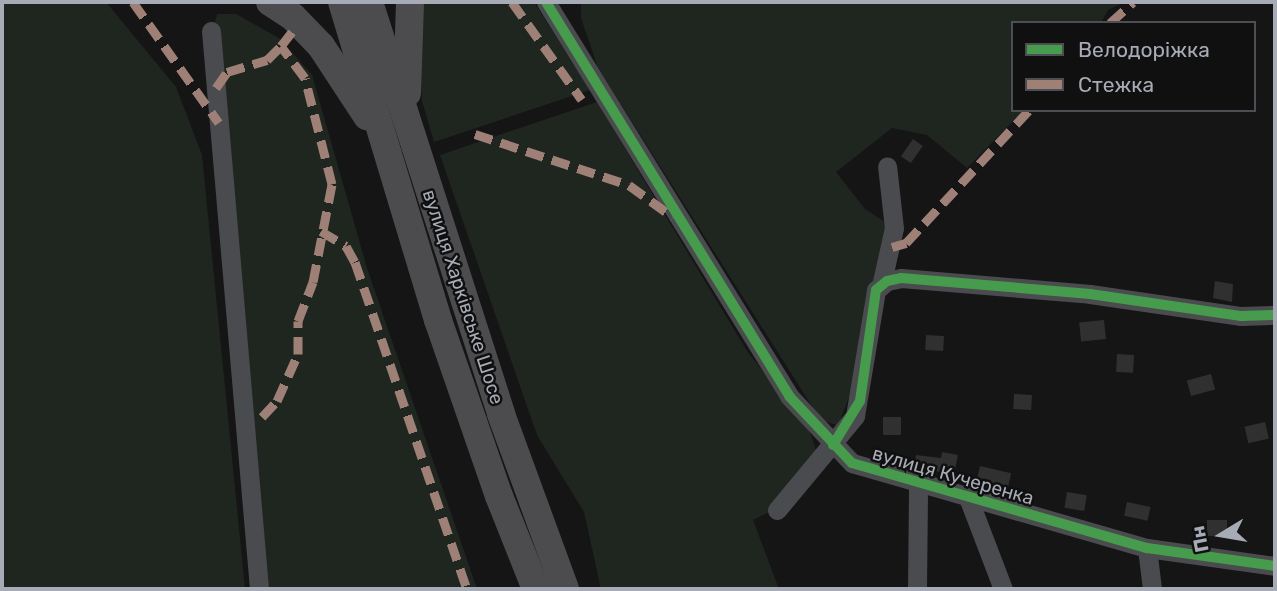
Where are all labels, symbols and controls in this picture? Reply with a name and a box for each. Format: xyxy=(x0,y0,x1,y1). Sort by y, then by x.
legend xyxy=(1011,21,1256,112)
text: Велодоріжка xyxy=(1078,37,1210,62)
text: Стежка xyxy=(1078,72,1154,97)
street label: вулиця Харківське Шосе xyxy=(417,187,509,407)
street label: вулиця Кучеренка xyxy=(870,442,1036,510)
north arrow xyxy=(1186,500,1256,570)
text: Пн xyxy=(1186,524,1214,554)

